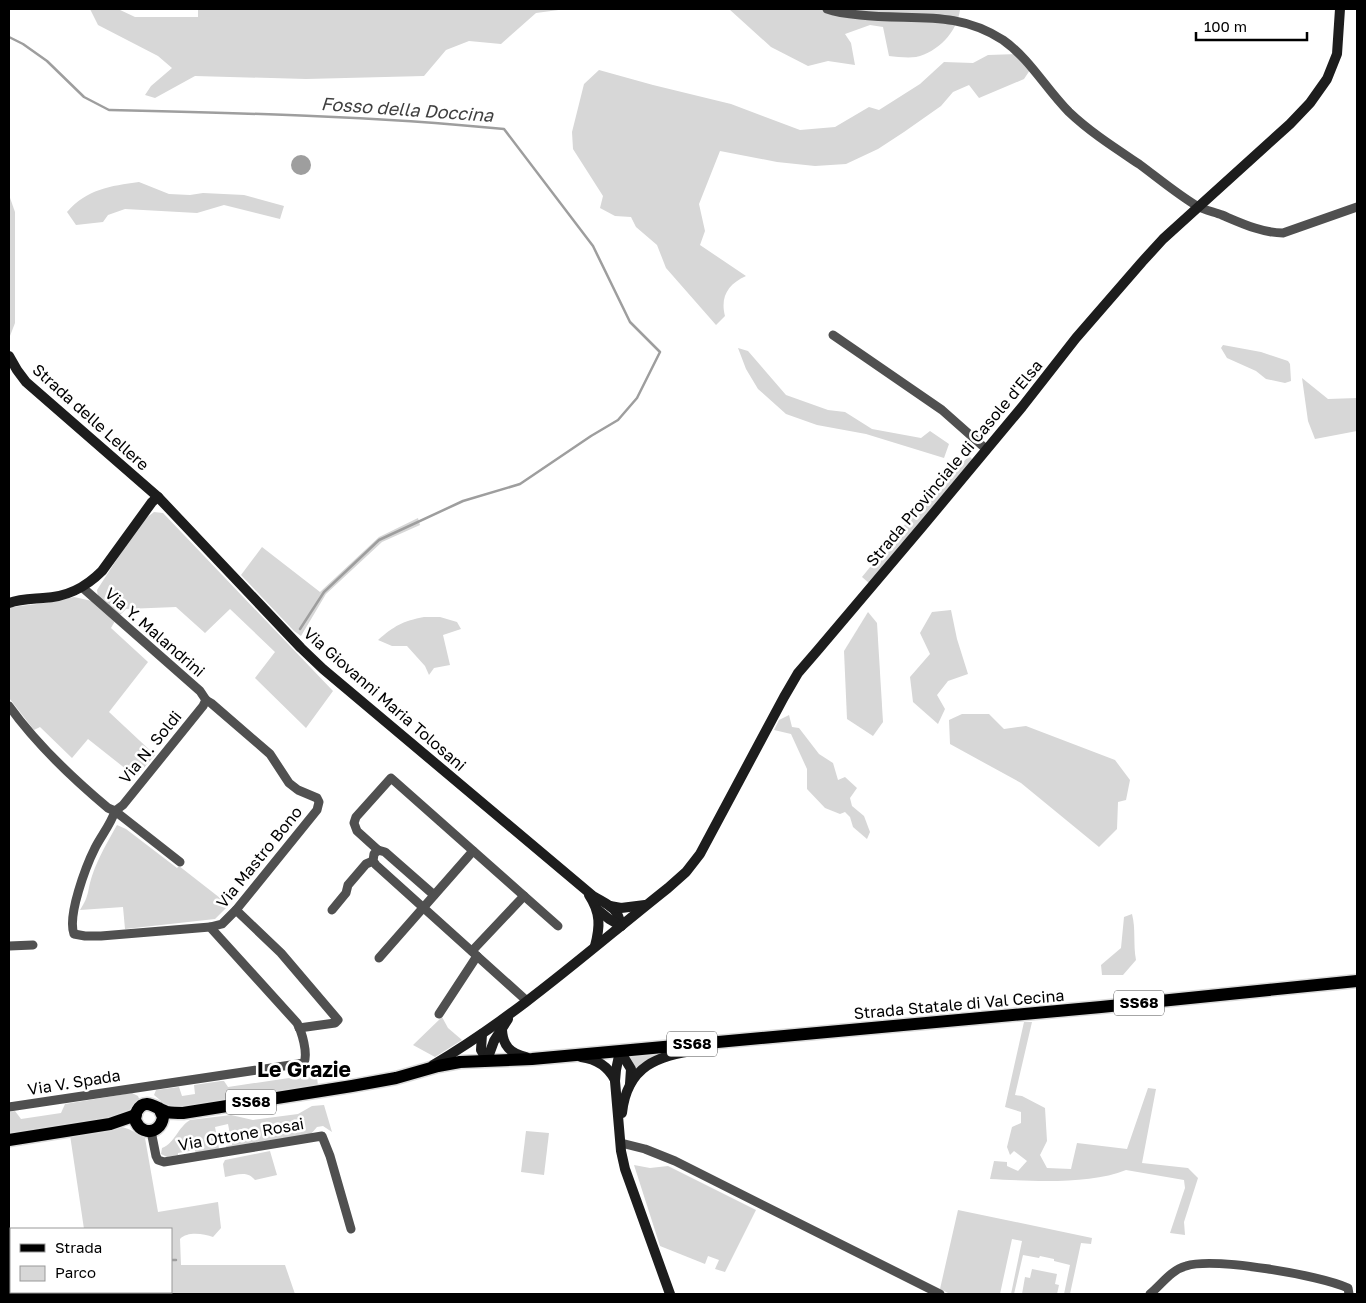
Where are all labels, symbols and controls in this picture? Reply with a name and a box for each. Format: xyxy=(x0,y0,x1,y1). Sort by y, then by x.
scale bar xyxy=(1196,10,1307,42)
text: 100 m xyxy=(1204,17,1247,35)
water label: Fosso della Doccina xyxy=(320,92,495,126)
street label: Strada Provinciale di Casole d'Elsa xyxy=(862,356,1046,570)
street label: Strada delle Lellere xyxy=(29,359,153,475)
street label: Via Y. Malandrini xyxy=(101,583,209,681)
street label: Via Giovanni Maria Tolosani xyxy=(300,623,470,775)
street label: Via N. Soldi xyxy=(115,707,185,787)
street label: Via Mastro Bono xyxy=(212,802,306,912)
street label: Strada Statale di Val Cecina xyxy=(853,985,1065,1023)
road number: SS68 xyxy=(1114,990,1164,1016)
road number: SS68 xyxy=(667,1032,717,1056)
district label: Le Grazie xyxy=(257,1056,351,1082)
street label: Via V. Spada xyxy=(26,1065,122,1099)
road number: SS68 xyxy=(226,1090,276,1114)
street label: Via Ottone Rosai xyxy=(177,1113,305,1155)
legend xyxy=(10,1228,172,1293)
text: Strada xyxy=(55,1238,102,1256)
text: Parco xyxy=(55,1263,96,1281)

